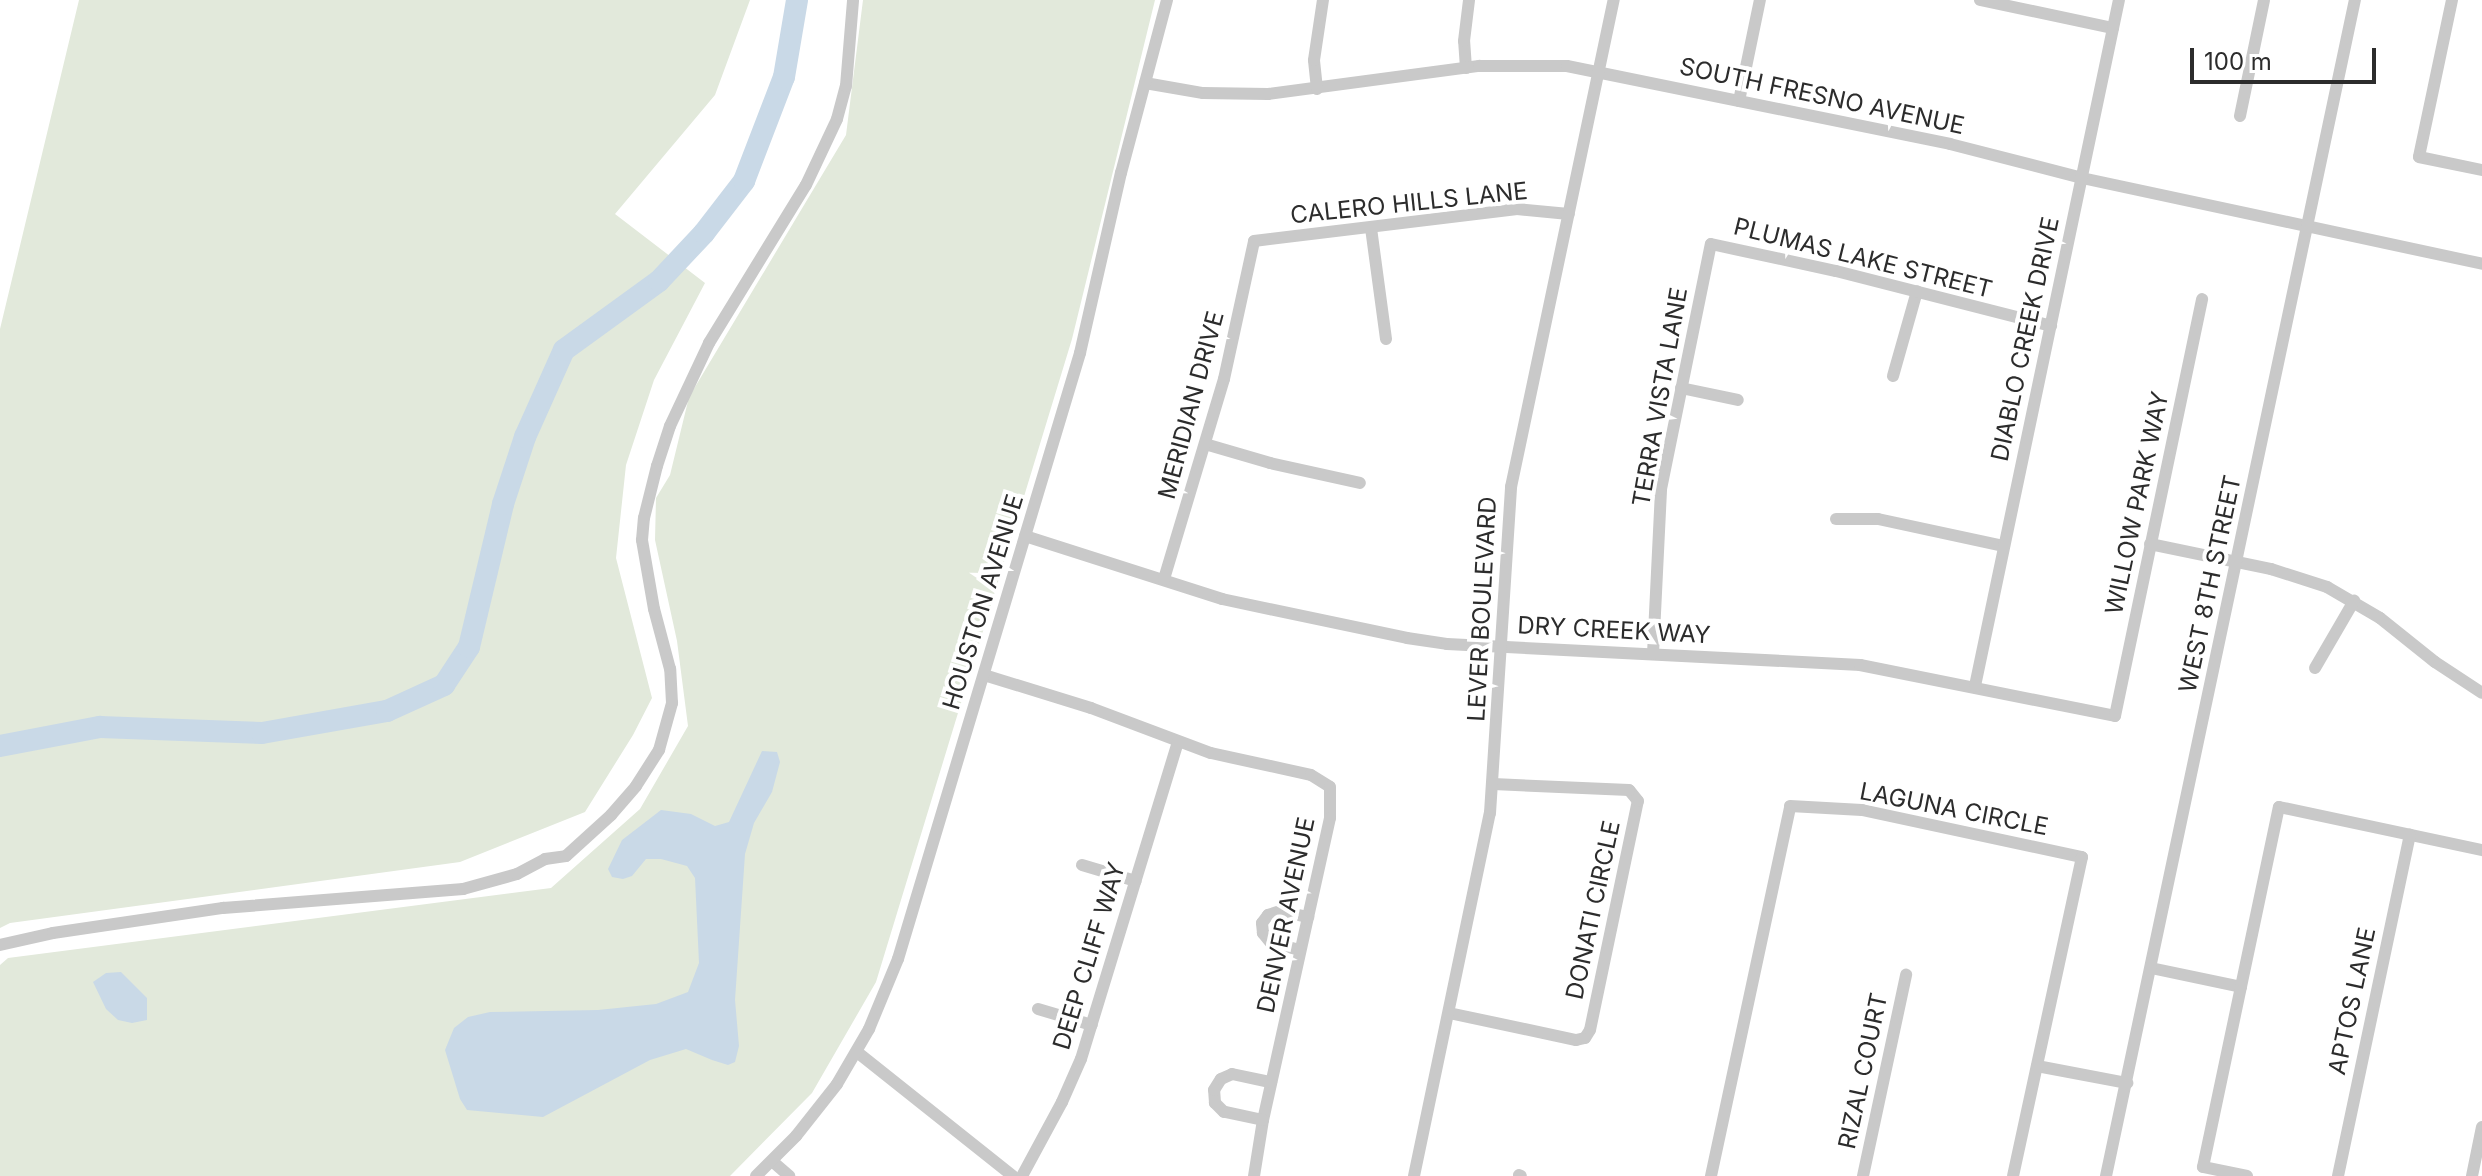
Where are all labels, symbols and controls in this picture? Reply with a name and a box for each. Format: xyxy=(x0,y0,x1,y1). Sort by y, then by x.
scale bar xyxy=(2194,32,2380,82)
text: 100 m xyxy=(2204,47,2272,76)
street label: SOUTH FRESNO AVENUE xyxy=(1677,52,1967,140)
street label: CALERO HILLS LANE xyxy=(1289,176,1529,230)
street label: PLUMAS LAKE STREET xyxy=(1731,212,1995,304)
street label: DIABLO CREEK DRIVE xyxy=(1985,214,2065,464)
street label: TERRA VISTA LANE xyxy=(1627,285,1693,509)
street label: MERIDIAN DRIVE xyxy=(1152,308,1230,502)
street label: WILLOW PARK WAY xyxy=(2099,389,2175,617)
street label: WEST 8TH STREET xyxy=(2173,473,2247,695)
street label: HOUSTON AVENUE xyxy=(937,491,1029,713)
street label: LEVER BOULEVARD xyxy=(1462,496,1502,722)
street label: DRY CREEK WAY xyxy=(1517,611,1711,649)
street label: LAGUNA CIRCLE xyxy=(1857,777,2051,841)
street label: DENVER AVENUE xyxy=(1251,815,1321,1015)
street label: DONATI CIRCLE xyxy=(1560,818,1626,1002)
street label: DEEP CLIFF WAY xyxy=(1047,859,1131,1053)
street label: APTOS LANE xyxy=(2322,925,2382,1077)
street label: RIZAL COURT xyxy=(1832,990,1894,1152)

